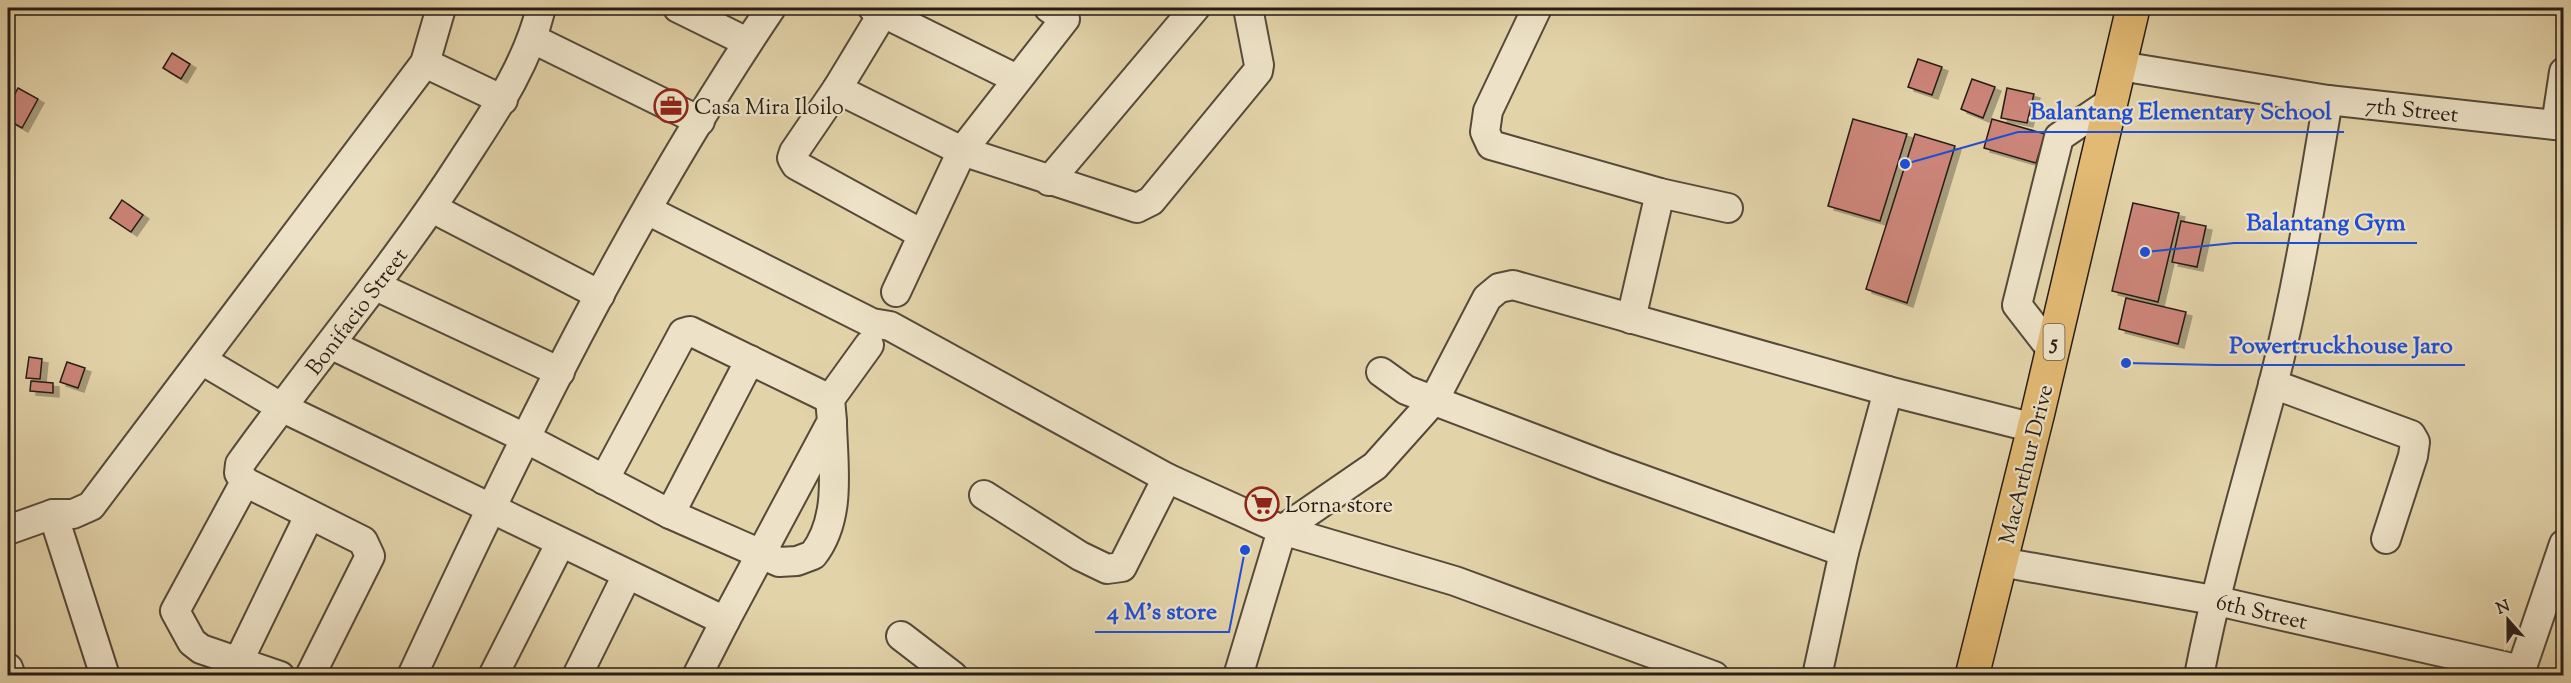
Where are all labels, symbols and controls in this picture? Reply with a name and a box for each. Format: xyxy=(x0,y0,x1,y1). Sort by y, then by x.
office icon: Casa Mira Iloilo xyxy=(653,88,689,124)
callout: Balantang Elementary School xyxy=(2018,90,2344,132)
street label: 7th Street xyxy=(2364,91,2460,133)
place label: Casa Mira Iloilo xyxy=(694,93,844,125)
text: Balantang Elementary School xyxy=(2030,96,2332,130)
callout: Balantang Gym xyxy=(2234,201,2417,243)
text: Balantang Gym xyxy=(2246,207,2406,241)
street label: Bonifacio Street xyxy=(300,242,417,383)
callout: Powertruckhouse Jaro xyxy=(2217,323,2465,365)
road number: 5 xyxy=(2044,324,2064,360)
text: Powertruckhouse Jaro xyxy=(2229,330,2453,364)
street label: MacArthur Drive xyxy=(1993,382,2063,548)
supermarket icon: Lorna store xyxy=(1244,486,1280,522)
place label: Lorna store xyxy=(1285,491,1393,523)
street label: 6th Street xyxy=(2213,588,2311,640)
callout: 4 M's store xyxy=(1095,590,1229,632)
north arrow xyxy=(2478,590,2538,650)
text: N xyxy=(2493,595,2514,621)
text: 4 M's store xyxy=(1106,596,1217,630)

